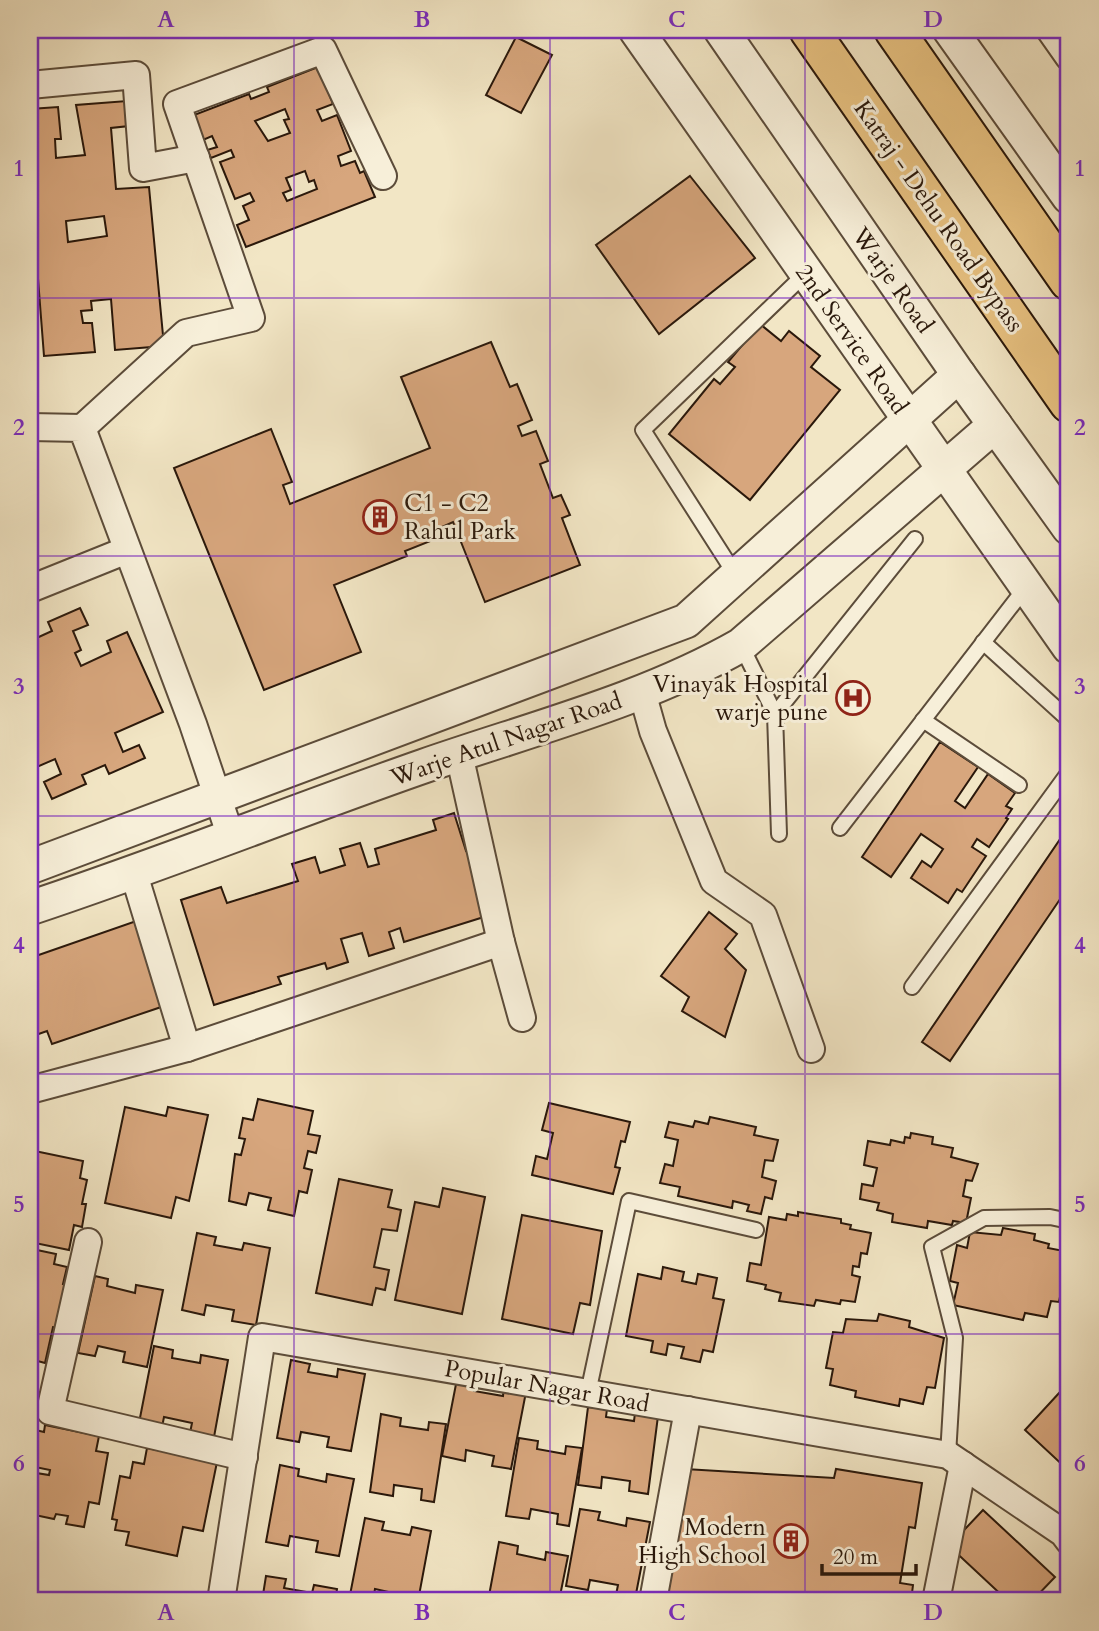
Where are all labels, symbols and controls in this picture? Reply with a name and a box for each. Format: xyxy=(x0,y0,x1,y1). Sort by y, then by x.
text: A xyxy=(157,4,175,35)
text: B xyxy=(414,4,430,35)
text: C xyxy=(668,4,686,35)
text: D xyxy=(923,4,943,35)
street label: Katraj - Dehu Road Bypass xyxy=(846,94,1031,339)
text: 1 xyxy=(13,153,25,184)
text: 1 xyxy=(1074,153,1086,184)
street label: Warje Road xyxy=(843,220,941,340)
street label: 2nd Service Road xyxy=(787,257,916,421)
text: 2 xyxy=(13,412,25,443)
text: 2 xyxy=(1074,412,1086,443)
place label: C1 - C2 Rahul Park xyxy=(404,487,516,548)
building icon: C1 - C2 Rahul Park xyxy=(361,498,399,536)
place label: Vinayak Hospital warje pune xyxy=(653,668,828,729)
text: 3 xyxy=(13,671,25,702)
text: 3 xyxy=(1074,671,1086,702)
hospital icon: Vinayak Hospital warje pune xyxy=(834,679,872,717)
street label: Warje Atul Nagar Road xyxy=(385,684,627,795)
text: 4 xyxy=(13,930,25,961)
text: 4 xyxy=(1074,930,1086,961)
text: 5 xyxy=(13,1189,25,1220)
text: 5 xyxy=(1074,1189,1086,1220)
street label: Popular Nagar Road xyxy=(442,1352,652,1421)
text: 6 xyxy=(13,1448,25,1479)
text: 6 xyxy=(1074,1448,1086,1479)
place label: Modern High School xyxy=(638,1511,766,1572)
building icon: Modern High School xyxy=(772,1522,810,1560)
scale bar xyxy=(822,1533,917,1577)
text: 20 m xyxy=(833,1543,878,1572)
text: A xyxy=(157,1597,175,1628)
text: B xyxy=(414,1597,430,1628)
text: C xyxy=(668,1597,686,1628)
text: D xyxy=(923,1597,943,1628)

